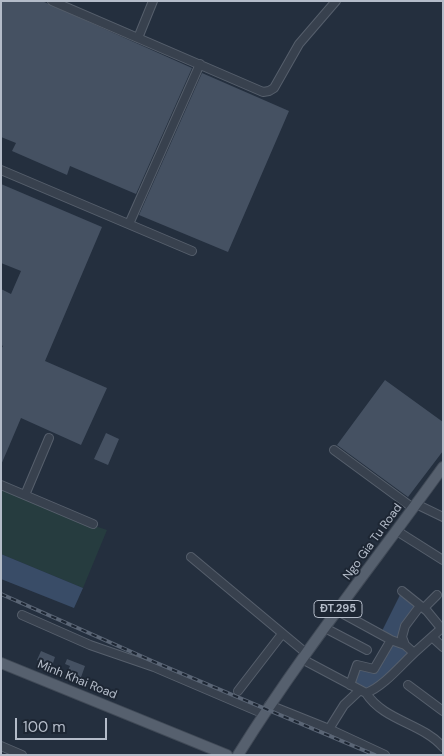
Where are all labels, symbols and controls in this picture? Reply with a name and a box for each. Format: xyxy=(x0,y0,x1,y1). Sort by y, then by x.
street label: Ngo Gia Tu Road xyxy=(340,501,406,583)
road number: ĐT.295 xyxy=(314,600,362,618)
street label: Minh Khai Road xyxy=(35,658,119,702)
scale bar xyxy=(18,708,110,740)
text: 100 m xyxy=(23,717,66,737)

